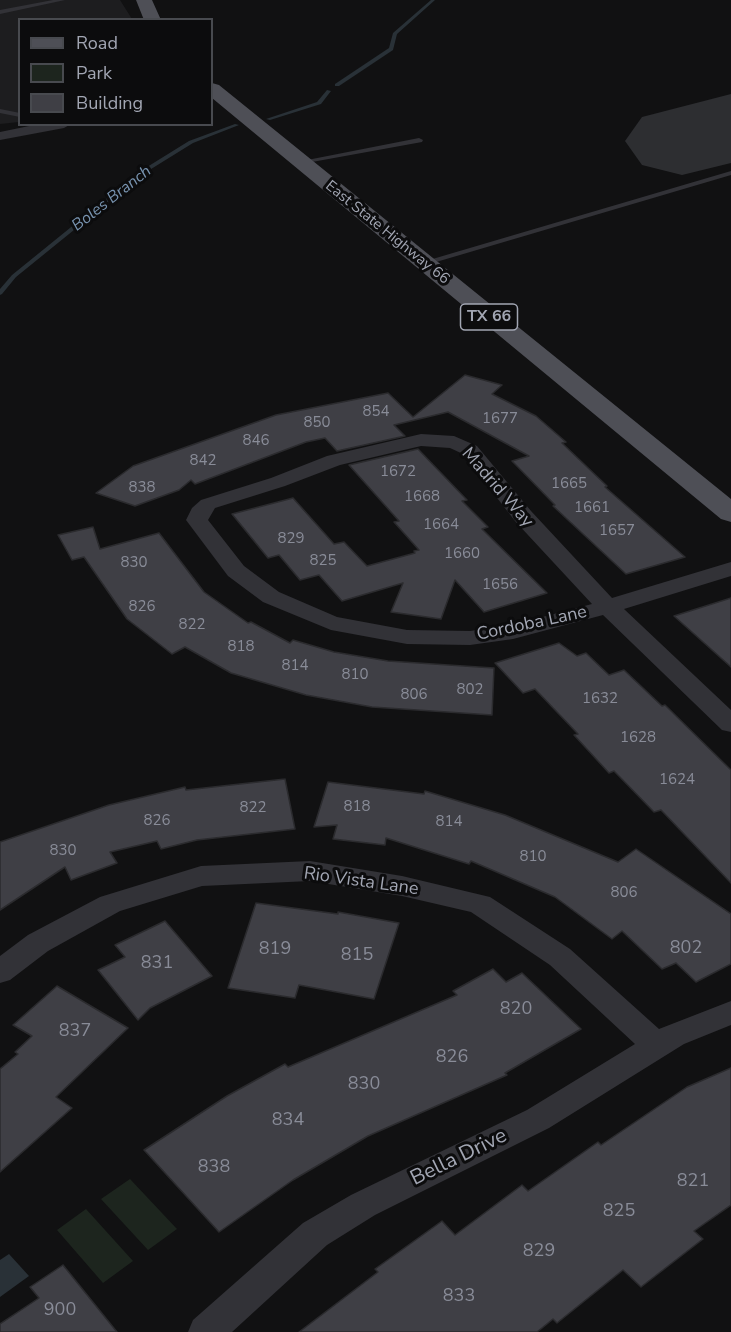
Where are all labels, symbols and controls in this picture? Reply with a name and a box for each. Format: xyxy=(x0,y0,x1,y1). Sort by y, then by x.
legend xyxy=(18,18,213,126)
text: Road xyxy=(76,31,118,55)
text: Park xyxy=(76,61,112,85)
text: Building xyxy=(76,91,143,115)
water label: Boles Branch xyxy=(69,162,155,236)
street label: East State Highway 66 xyxy=(321,177,453,289)
road number: TX 66 xyxy=(460,304,518,330)
house number: 854 xyxy=(363,403,389,421)
house number: 1677 xyxy=(482,410,518,428)
house number: 850 xyxy=(304,414,330,432)
house number: 846 xyxy=(243,432,269,450)
street label: Madrid Way xyxy=(456,444,538,532)
house number: 842 xyxy=(190,452,216,470)
house number: 1672 xyxy=(380,463,416,481)
house number: 1665 xyxy=(551,475,587,493)
house number: 838 xyxy=(129,479,155,497)
house number: 1668 xyxy=(404,488,440,506)
house number: 1661 xyxy=(574,499,610,517)
house number: 1664 xyxy=(423,516,459,534)
house number: 1657 xyxy=(599,522,635,540)
house number: 829 xyxy=(278,530,304,548)
house number: 1660 xyxy=(444,545,480,563)
house number: 825 xyxy=(310,552,336,570)
house number: 830 xyxy=(121,554,147,572)
house number: 1656 xyxy=(482,576,518,594)
house number: 826 xyxy=(129,598,155,616)
street label: Cordoba Lane xyxy=(475,602,589,646)
house number: 822 xyxy=(179,616,205,634)
house number: 818 xyxy=(228,638,254,656)
house number: 814 xyxy=(282,657,308,675)
house number: 810 xyxy=(342,666,368,684)
house number: 802 xyxy=(457,681,483,699)
house number: 806 xyxy=(401,686,427,704)
house number: 1632 xyxy=(582,690,618,708)
house number: 1628 xyxy=(620,729,656,747)
house number: 1624 xyxy=(659,771,695,789)
house number: 818 xyxy=(344,798,370,816)
house number: 822 xyxy=(240,799,266,817)
house number: 826 xyxy=(144,812,170,830)
house number: 814 xyxy=(436,813,462,831)
house number: 830 xyxy=(50,842,76,860)
house number: 810 xyxy=(520,848,546,866)
street label: Rio Vista Lane xyxy=(302,863,420,901)
house number: 806 xyxy=(611,884,637,902)
house number: 802 xyxy=(670,938,702,960)
house number: 819 xyxy=(259,939,291,961)
house number: 815 xyxy=(341,945,373,967)
house number: 831 xyxy=(141,953,173,975)
house number: 820 xyxy=(500,999,532,1021)
house number: 837 xyxy=(59,1021,91,1043)
house number: 826 xyxy=(436,1047,468,1069)
house number: 830 xyxy=(348,1074,380,1096)
house number: 834 xyxy=(272,1110,304,1132)
street label: Bella Drive xyxy=(407,1124,511,1192)
house number: 838 xyxy=(198,1157,230,1179)
house number: 821 xyxy=(677,1171,709,1193)
house number: 825 xyxy=(603,1201,635,1223)
house number: 829 xyxy=(523,1241,555,1263)
house number: 833 xyxy=(443,1286,475,1308)
house number: 900 xyxy=(44,1300,76,1322)

